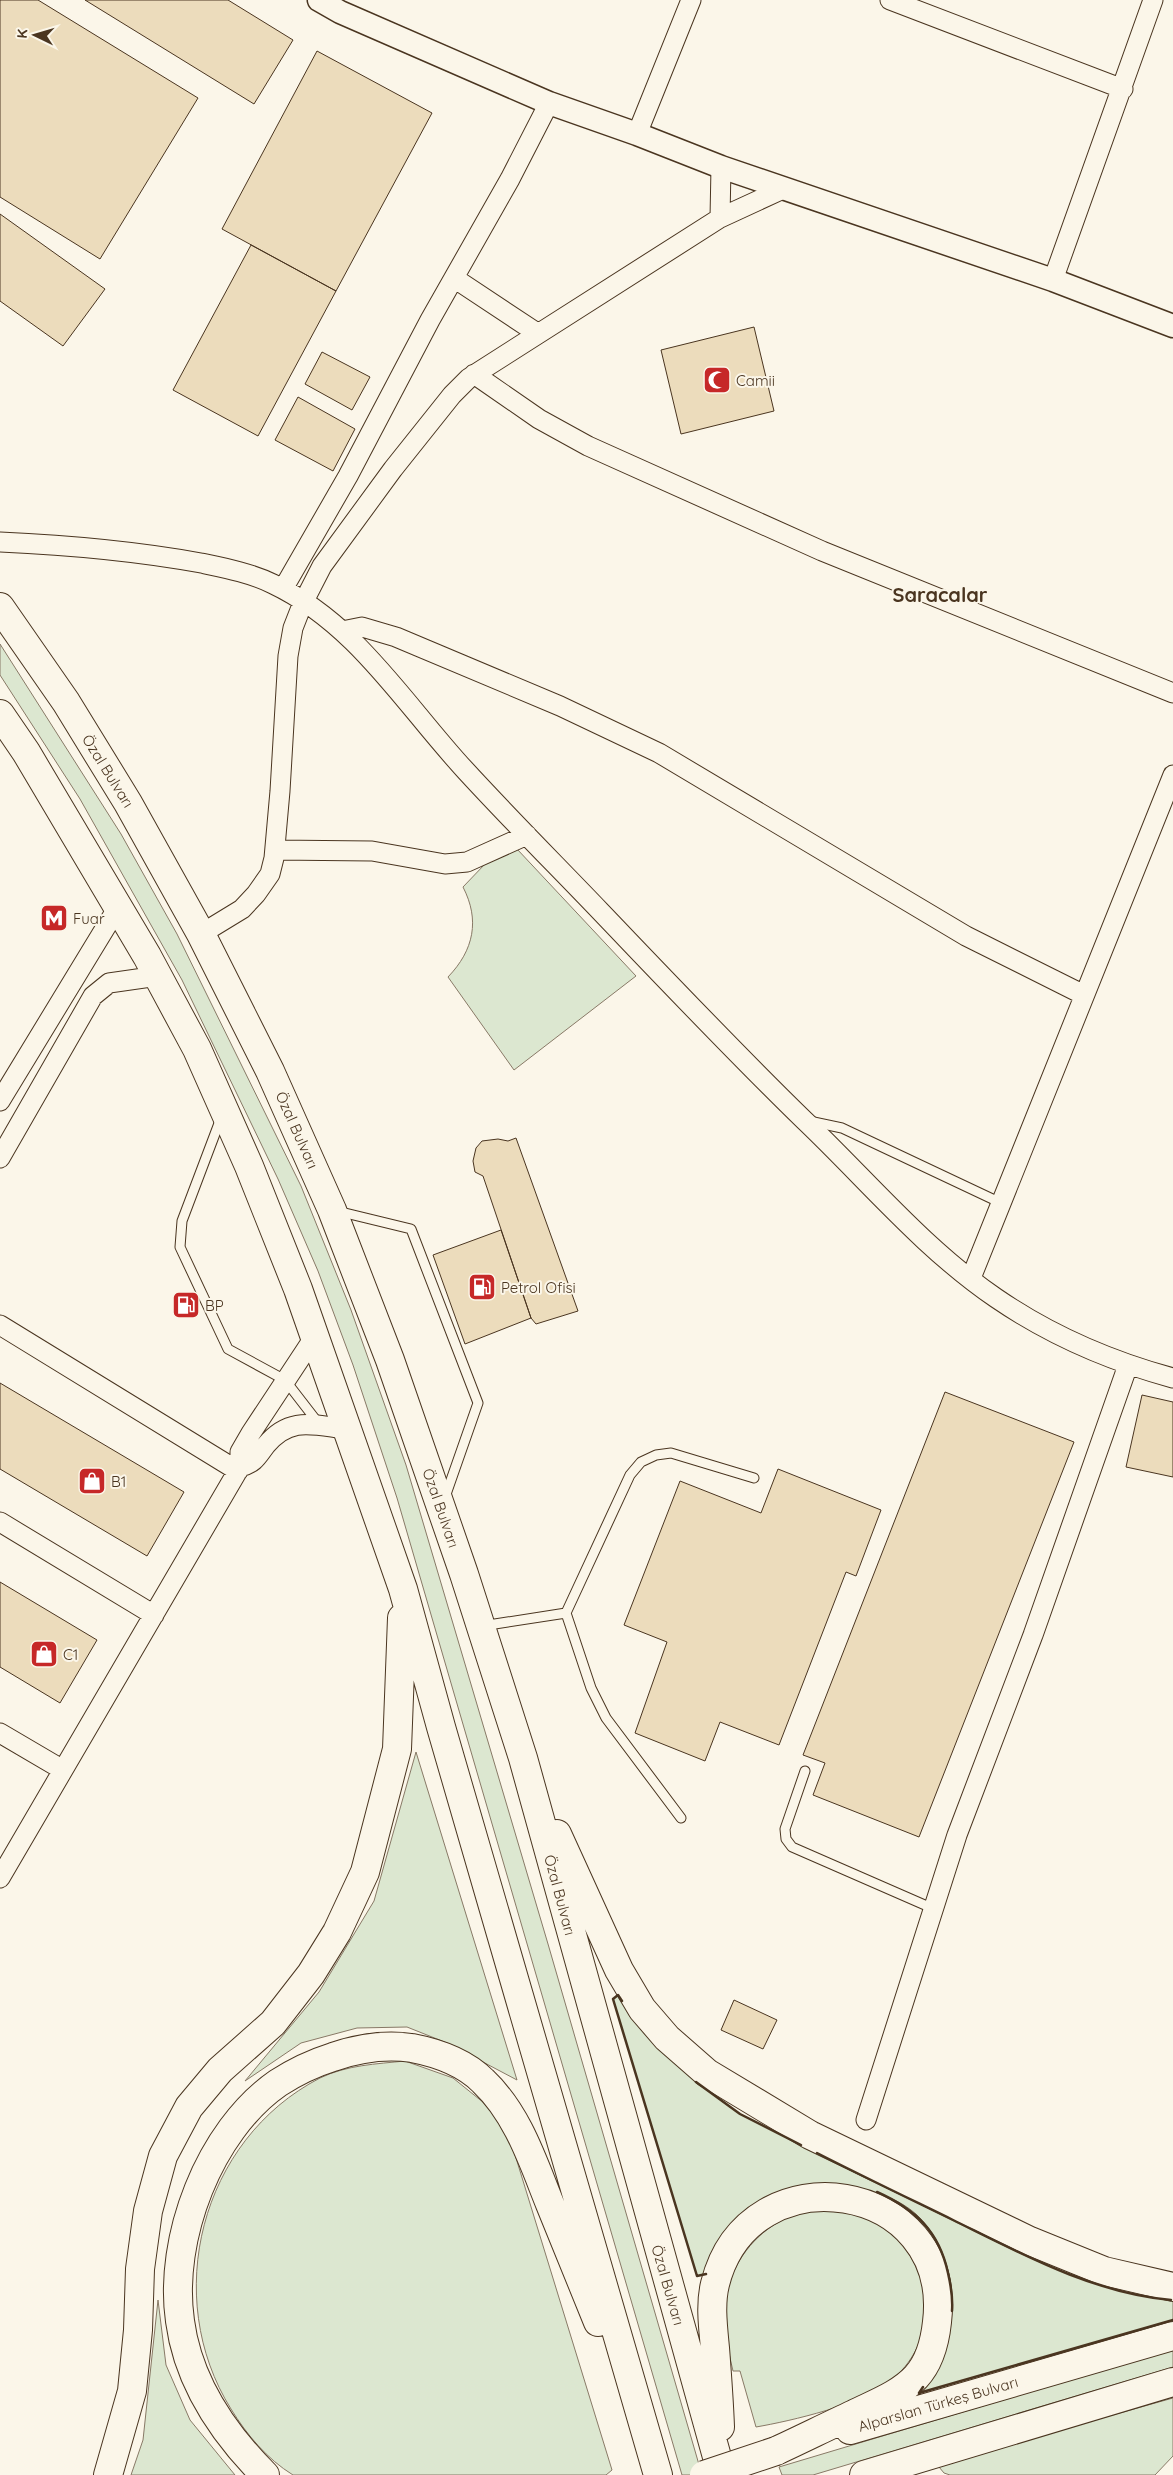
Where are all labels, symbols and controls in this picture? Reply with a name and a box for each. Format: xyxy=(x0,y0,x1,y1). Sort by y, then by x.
north arrow xyxy=(10,10,60,60)
text: K xyxy=(13,29,31,39)
mosque icon: Camii xyxy=(702,365,732,395)
place label: Camii xyxy=(736,371,775,390)
district label: Saracalar xyxy=(892,582,988,607)
street label: Özal Bulvarı xyxy=(78,731,138,811)
metro station icon: Fuar xyxy=(39,903,69,933)
place label: Fuar xyxy=(73,909,105,928)
street label: Özal Bulvarı xyxy=(272,1088,322,1172)
fuel station icon: Petrol Ofisi xyxy=(467,1272,497,1302)
place label: Petrol Ofisi xyxy=(501,1278,576,1297)
fuel station icon: BP xyxy=(171,1290,201,1320)
place label: BP xyxy=(205,1296,224,1315)
shop icon: B1 xyxy=(77,1466,107,1496)
street label: Özal Bulvarı xyxy=(419,1466,463,1550)
place label: B1 xyxy=(111,1472,126,1491)
shop icon: C1 xyxy=(29,1639,59,1669)
place label: C1 xyxy=(63,1645,78,1664)
street label: Özal Bulvarı xyxy=(540,1853,580,1937)
street label: Özal Bulvarı xyxy=(647,2243,689,2327)
street label: Alparslan Türkeş Bulvarı xyxy=(856,2372,1020,2436)

